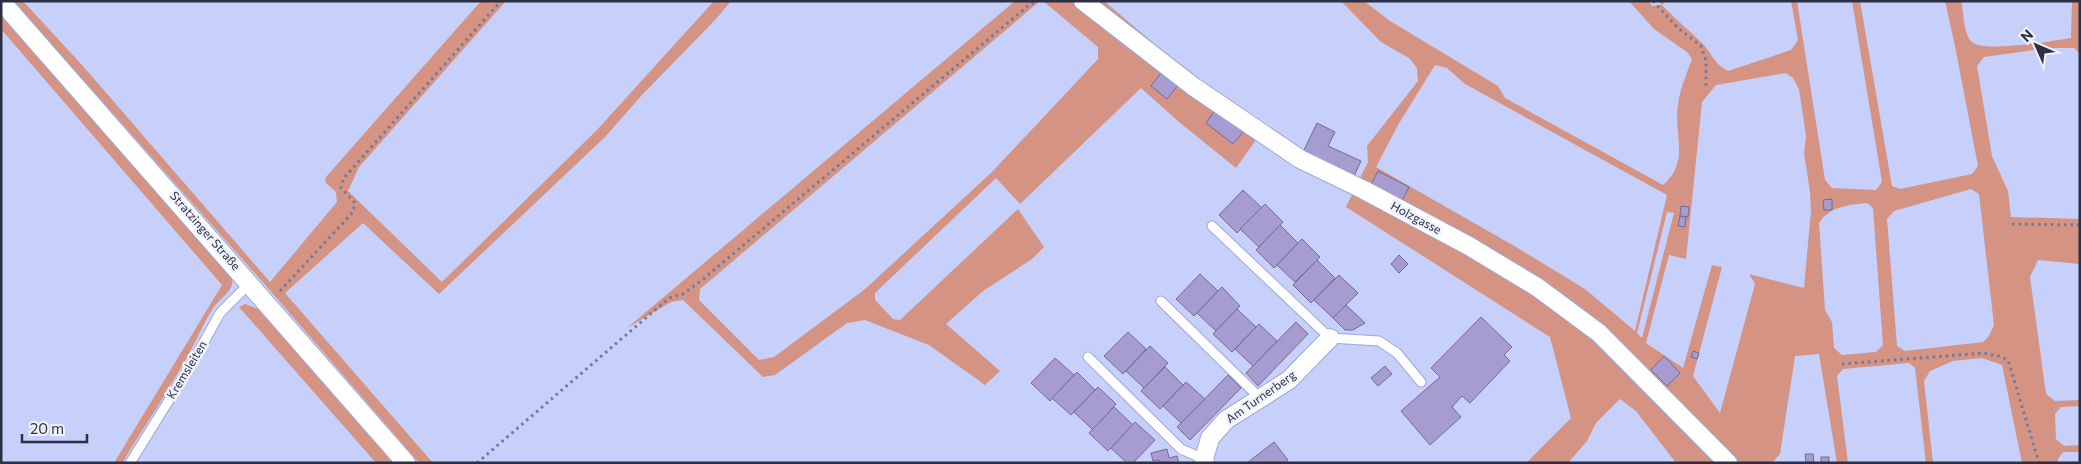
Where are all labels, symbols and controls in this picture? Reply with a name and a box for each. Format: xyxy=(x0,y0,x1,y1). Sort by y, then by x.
north arrow xyxy=(2011,20,2061,70)
text: N xyxy=(2017,26,2036,45)
street label: Stratzinger Straße xyxy=(168,188,244,273)
street label: Holzgasse xyxy=(1389,198,1444,236)
street label: Kremsleiten xyxy=(163,338,209,401)
street label: Am Turnerberg xyxy=(1223,367,1298,425)
scale bar xyxy=(22,412,88,444)
text: 20 m xyxy=(30,419,64,437)

